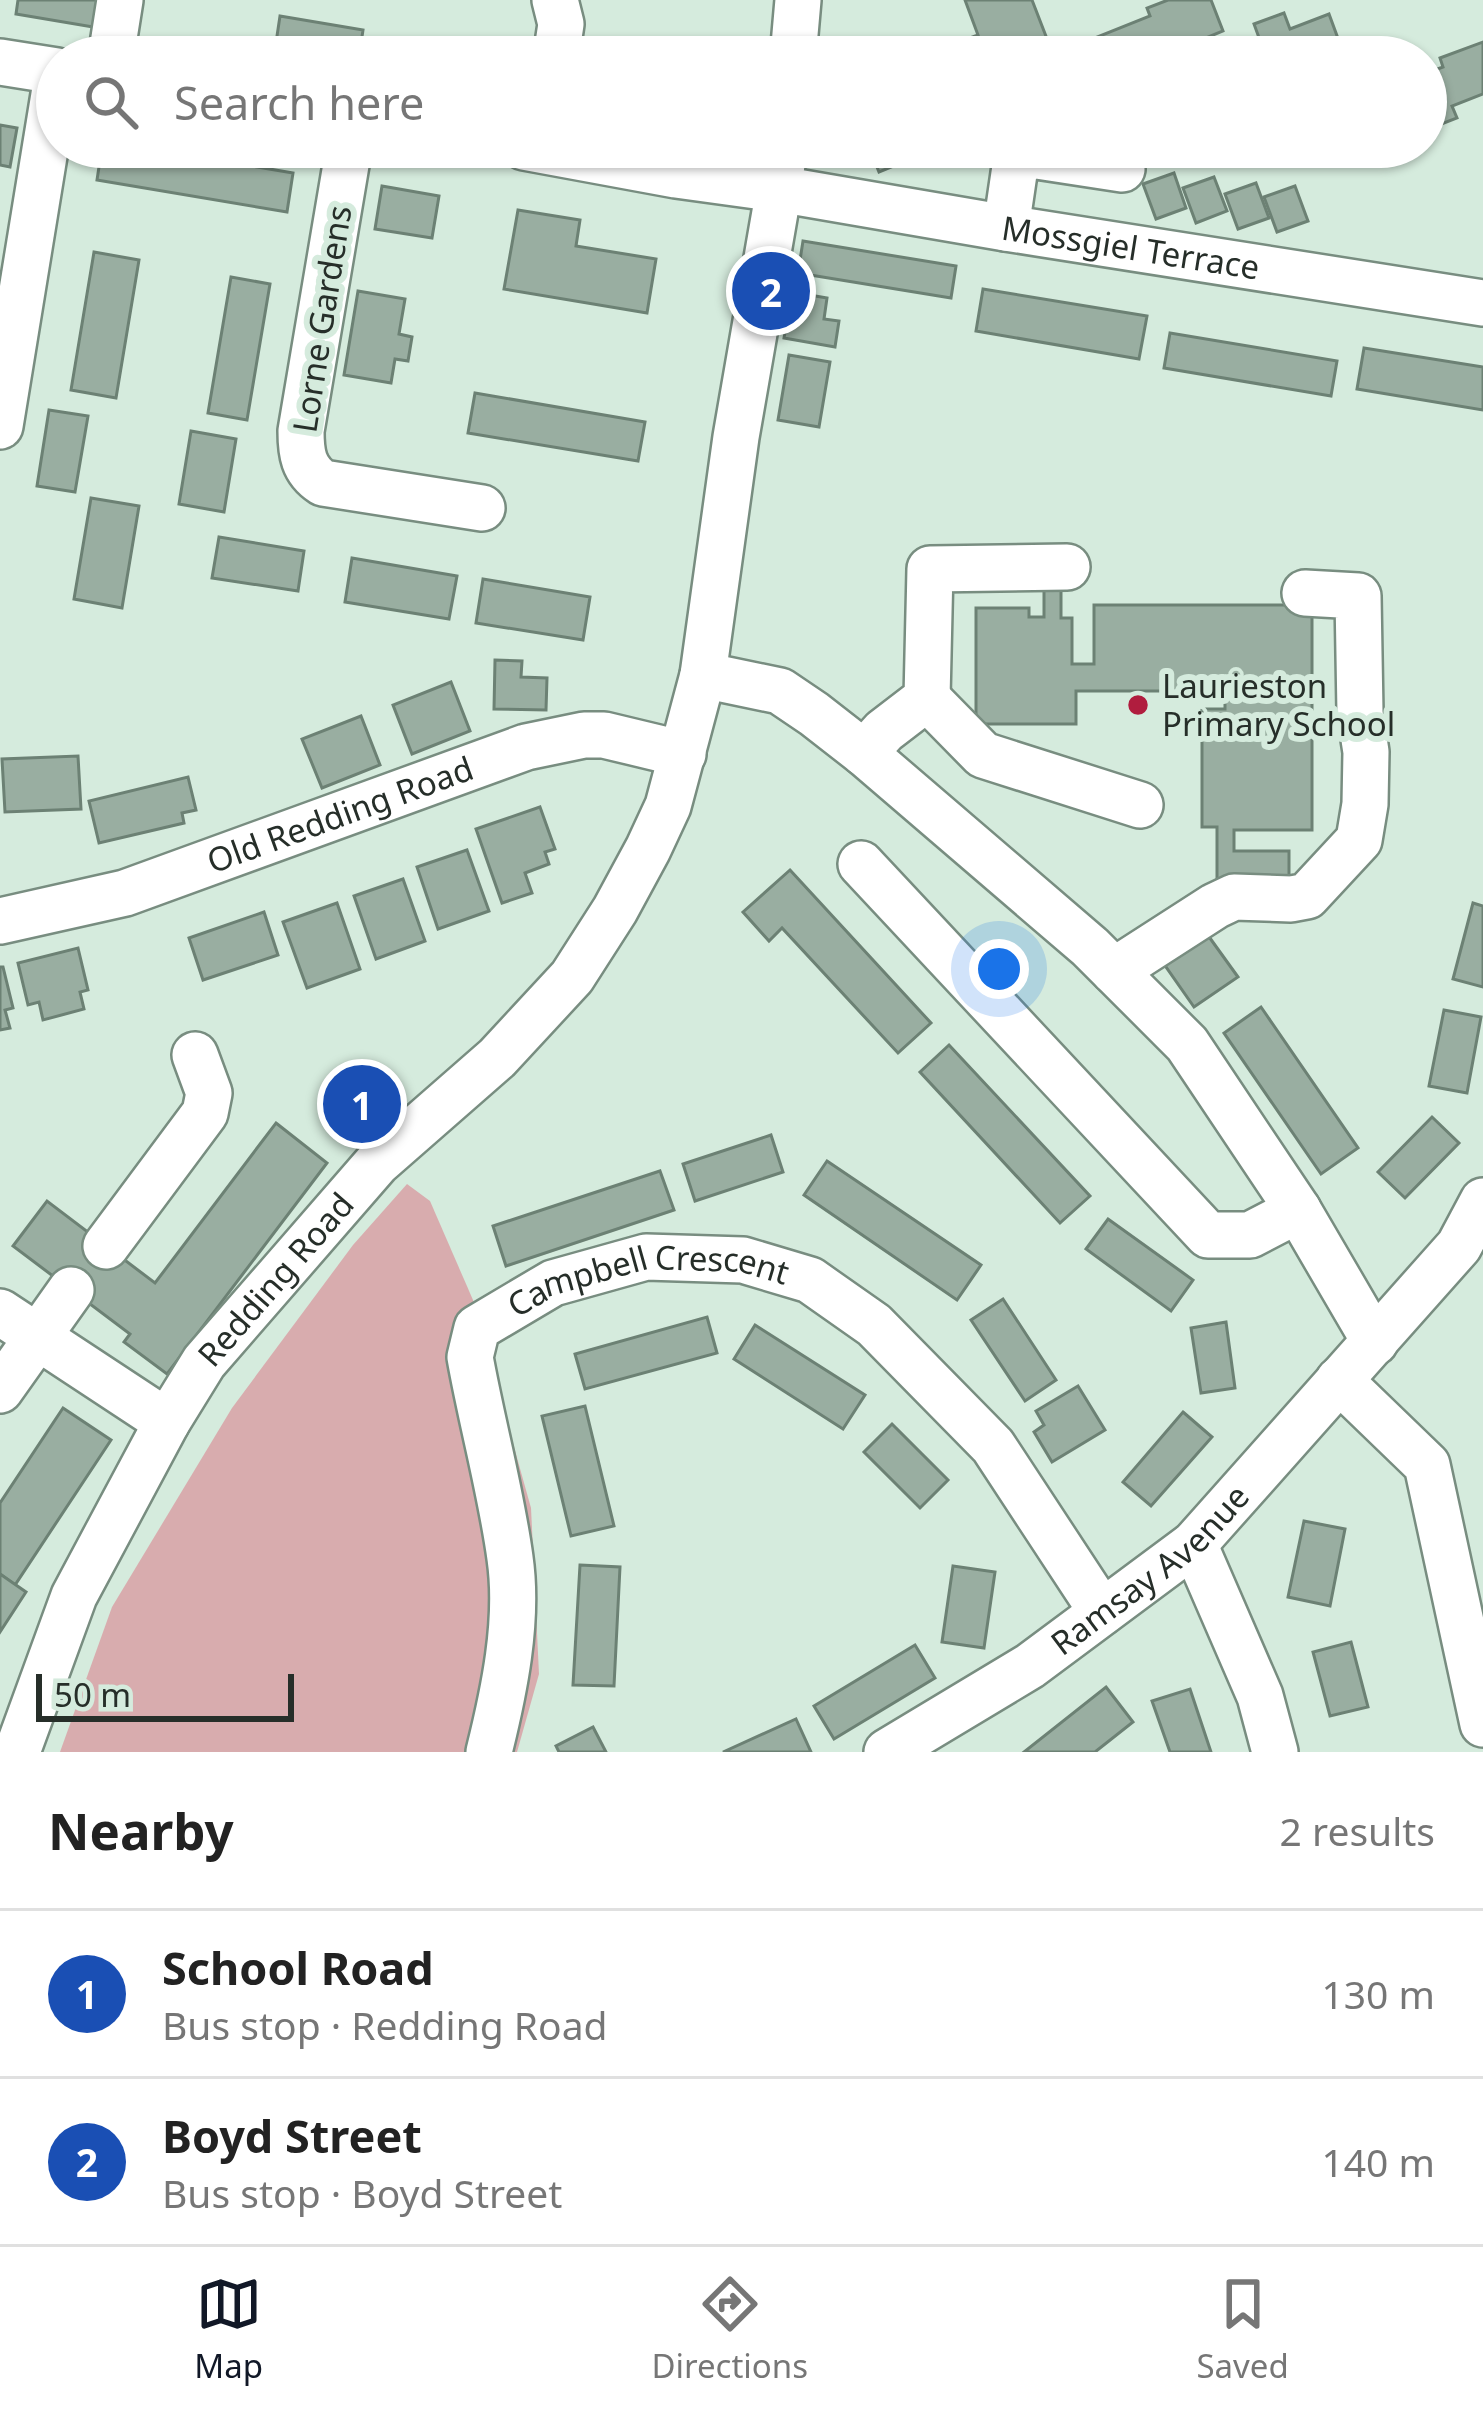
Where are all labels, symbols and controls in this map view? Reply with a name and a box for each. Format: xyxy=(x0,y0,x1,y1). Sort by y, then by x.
search box xyxy=(36,36,1447,168)
icon: search xyxy=(78,69,144,135)
text: Search here xyxy=(174,72,424,133)
street label: Lorne Gardens xyxy=(281,202,362,436)
street label: Mossgiel Terrace xyxy=(999,205,1263,290)
pin: 2 xyxy=(732,246,810,336)
place label: Laurieston Primary School xyxy=(1162,663,1395,746)
marker: Laurieston Primary School xyxy=(1125,692,1151,718)
street label: Old Redding Road xyxy=(201,745,479,883)
your location xyxy=(969,939,1029,999)
pin: 1 xyxy=(323,1059,401,1149)
street label: Redding Road xyxy=(187,1183,363,1376)
street label: Campbell Crescent xyxy=(499,1234,795,1327)
street label: Ramsay Avenue xyxy=(1041,1475,1259,1665)
scale bar xyxy=(36,1668,294,1721)
text: 50 m xyxy=(54,1672,131,1717)
text: Nearby xyxy=(48,1795,234,1865)
text: 2 results xyxy=(1280,1804,1435,1857)
text: School Road xyxy=(162,1937,434,1998)
text: 1 xyxy=(76,1967,98,2020)
text: 130 m xyxy=(1321,1967,1435,2020)
text: Bus stop · Redding Road xyxy=(162,1998,608,2051)
text: Boyd Street xyxy=(162,2105,422,2166)
text: 2 xyxy=(76,2135,98,2188)
text: 140 m xyxy=(1321,2135,1435,2188)
text: Bus stop · Boyd Street xyxy=(162,2166,562,2219)
tab: Map xyxy=(194,2271,263,2388)
tab: Directions xyxy=(651,2271,808,2388)
tab: Saved xyxy=(1196,2271,1289,2388)

